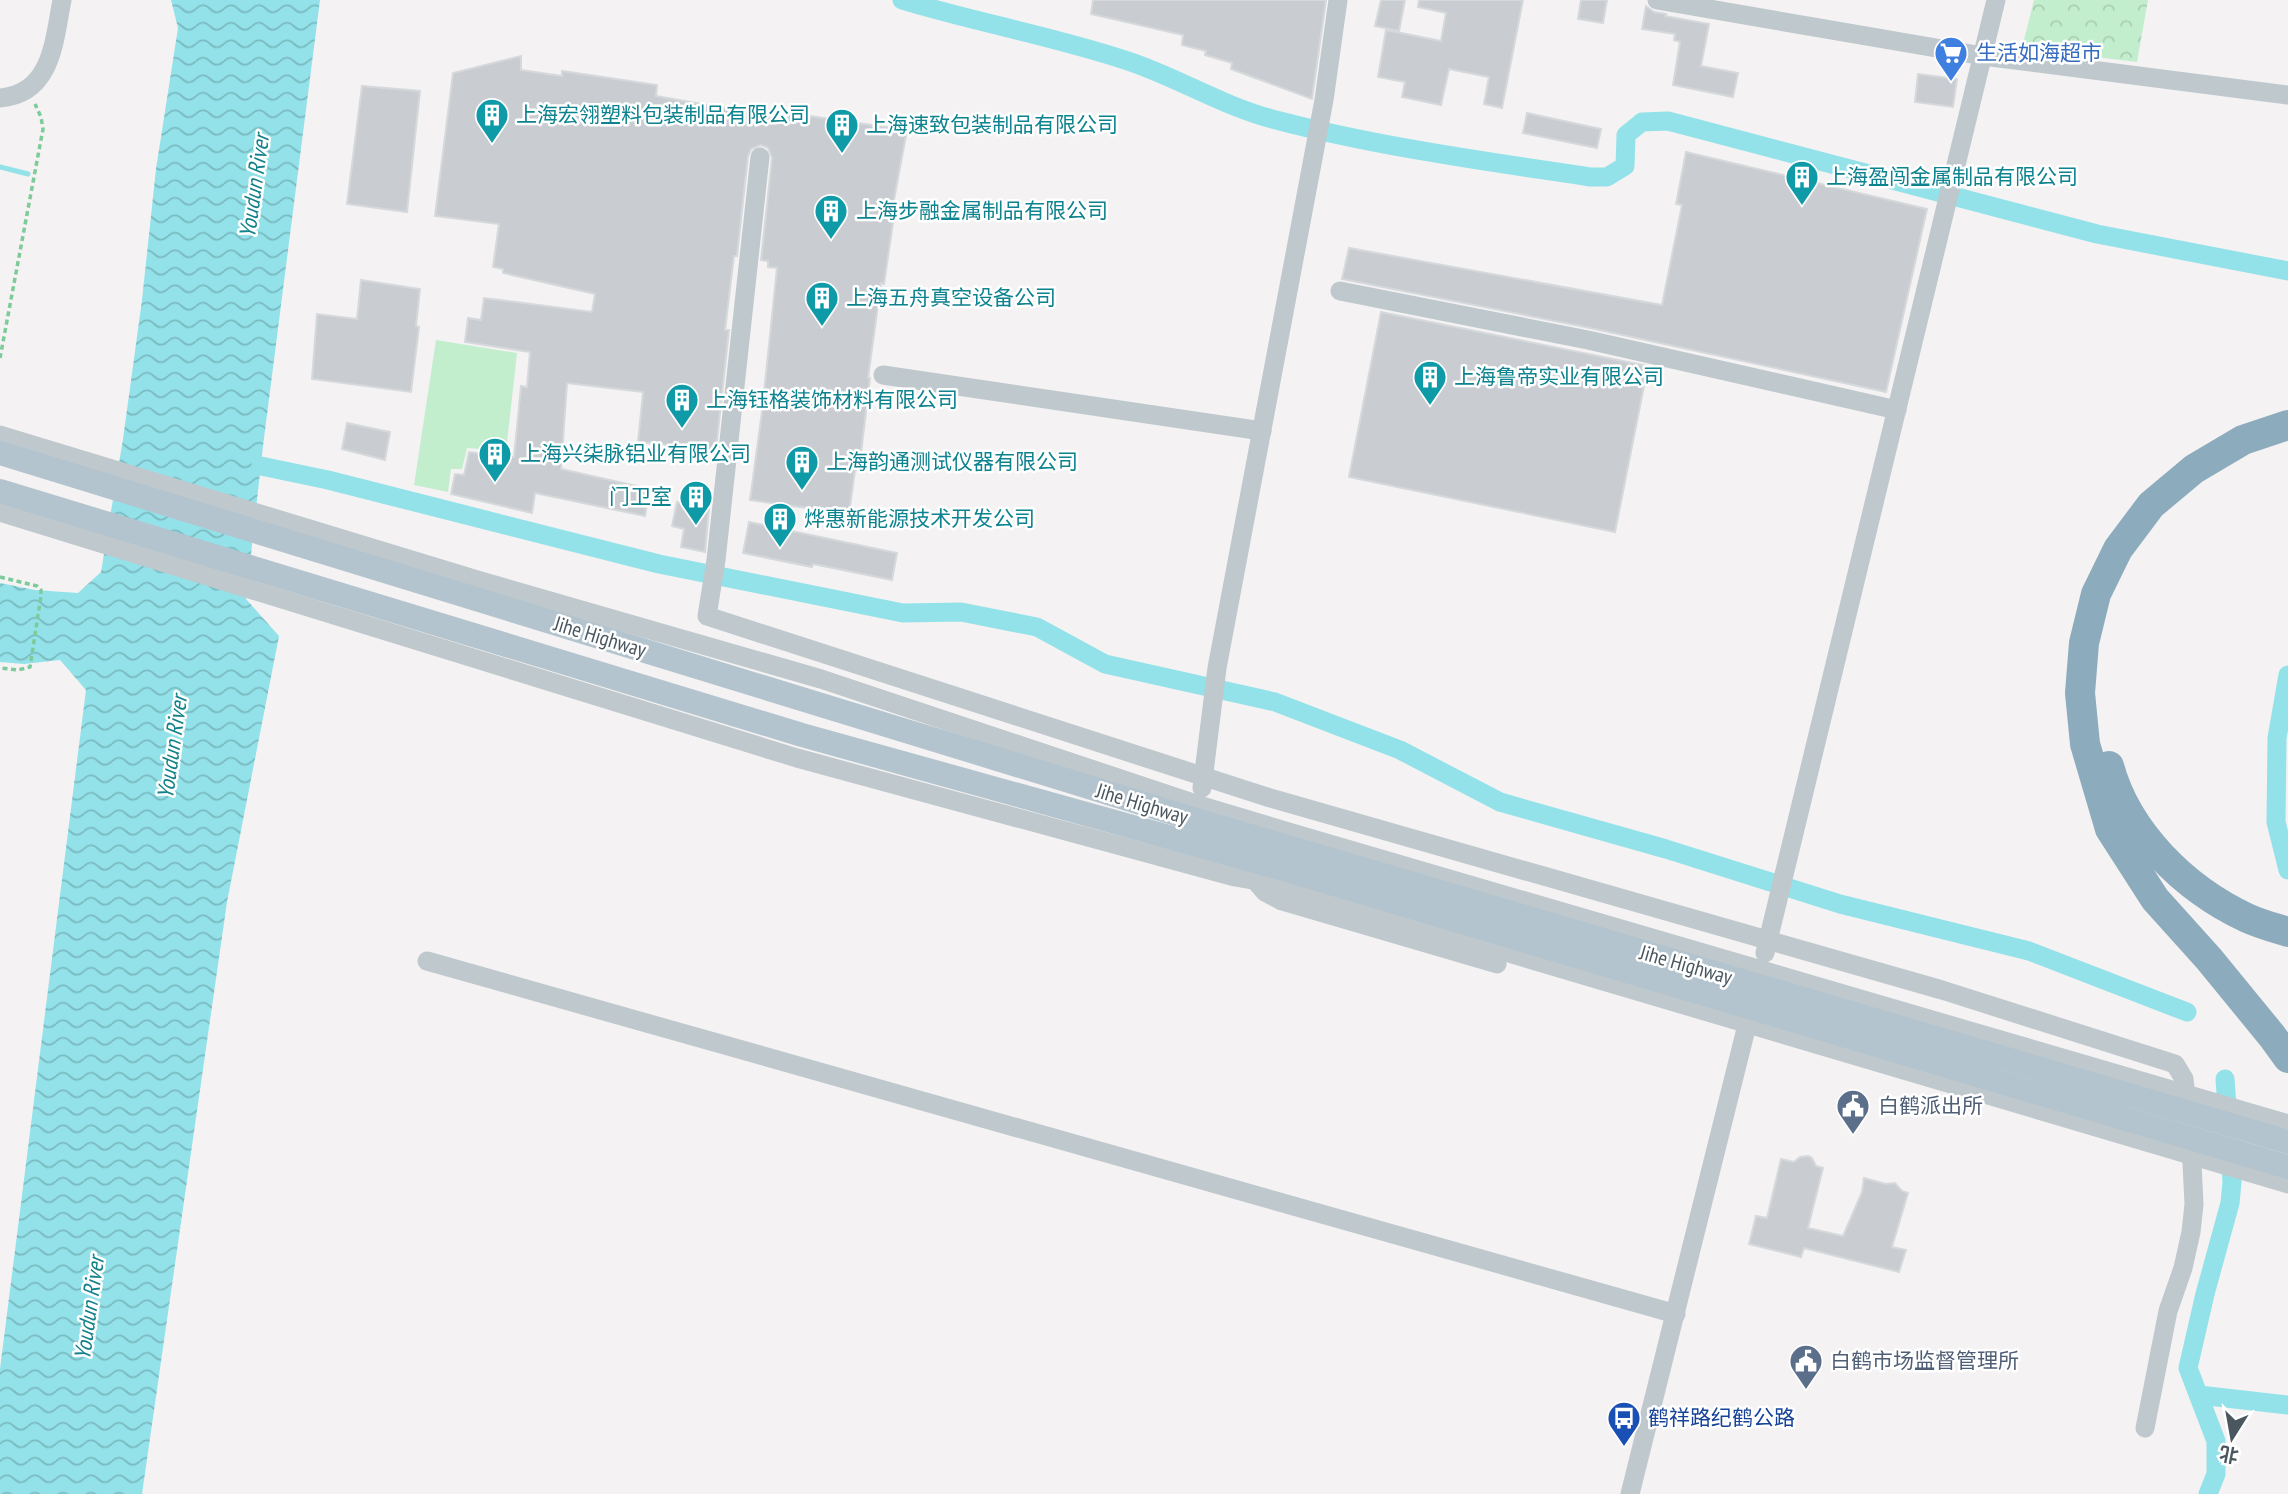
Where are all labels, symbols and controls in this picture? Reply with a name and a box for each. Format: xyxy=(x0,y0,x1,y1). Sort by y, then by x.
supermarket icon: 生活如海超市 xyxy=(1932,34,1970,83)
place label: 生活如海超市 xyxy=(1976,39,2102,66)
building icon: 上海宏翎塑料包装制品有限公司 xyxy=(473,96,511,145)
place label: 上海宏翎塑料包装制品有限公司 xyxy=(516,101,810,128)
building icon: 上海速致包装制品有限公司 xyxy=(823,106,861,155)
place label: 上海速致包装制品有限公司 xyxy=(866,111,1118,138)
water label: Youdun River xyxy=(232,129,276,240)
building icon: 上海盈闯金属制品有限公司 xyxy=(1783,158,1821,207)
place label: 上海盈闯金属制品有限公司 xyxy=(1826,163,2078,190)
building icon: 上海步融金属制品有限公司 xyxy=(812,192,850,241)
place label: 上海步融金属制品有限公司 xyxy=(856,197,1108,224)
building icon: 上海五舟真空设备公司 xyxy=(803,279,841,328)
place label: 上海五舟真空设备公司 xyxy=(846,284,1056,311)
building icon: 上海鲁帝实业有限公司 xyxy=(1411,358,1449,407)
place label: 上海鲁帝实业有限公司 xyxy=(1454,363,1664,390)
building icon: 上海钰格装饰材料有限公司 xyxy=(663,381,701,430)
place label: 上海钰格装饰材料有限公司 xyxy=(706,386,958,413)
building icon: 上海兴柒脉铝业有限公司 xyxy=(476,435,514,484)
place label: 上海兴柒脉铝业有限公司 xyxy=(520,440,751,467)
building icon: 上海韵通测试仪器有限公司 xyxy=(783,443,821,492)
place label: 上海韵通测试仪器有限公司 xyxy=(826,448,1078,475)
building icon: 门卫室 xyxy=(677,478,715,527)
place label: 门卫室 xyxy=(609,483,672,510)
building icon: 烨惠新能源技术开发公司 xyxy=(761,500,799,549)
place label: 烨惠新能源技术开发公司 xyxy=(804,505,1035,532)
street label: Jihe Highway xyxy=(550,609,650,663)
water label: Youdun River xyxy=(150,690,194,801)
street label: Jihe Highway xyxy=(1092,776,1192,830)
street label: Jihe Highway xyxy=(1636,938,1736,991)
public building icon: 白鹤派出所 xyxy=(1834,1087,1872,1136)
place label: 白鹤派出所 xyxy=(1878,1092,1983,1119)
water label: Youdun River xyxy=(67,1251,111,1362)
public building icon: 白鹤市场监督管理所 xyxy=(1787,1342,1825,1391)
place label: 白鹤市场监督管理所 xyxy=(1830,1347,2019,1374)
bus stop icon: 鹤祥路纪鹤公路 xyxy=(1605,1399,1643,1448)
north arrow xyxy=(2197,1403,2267,1473)
place label: 鹤祥路纪鹤公路 xyxy=(1648,1404,1795,1431)
text: 北 xyxy=(2217,1441,2240,1468)

